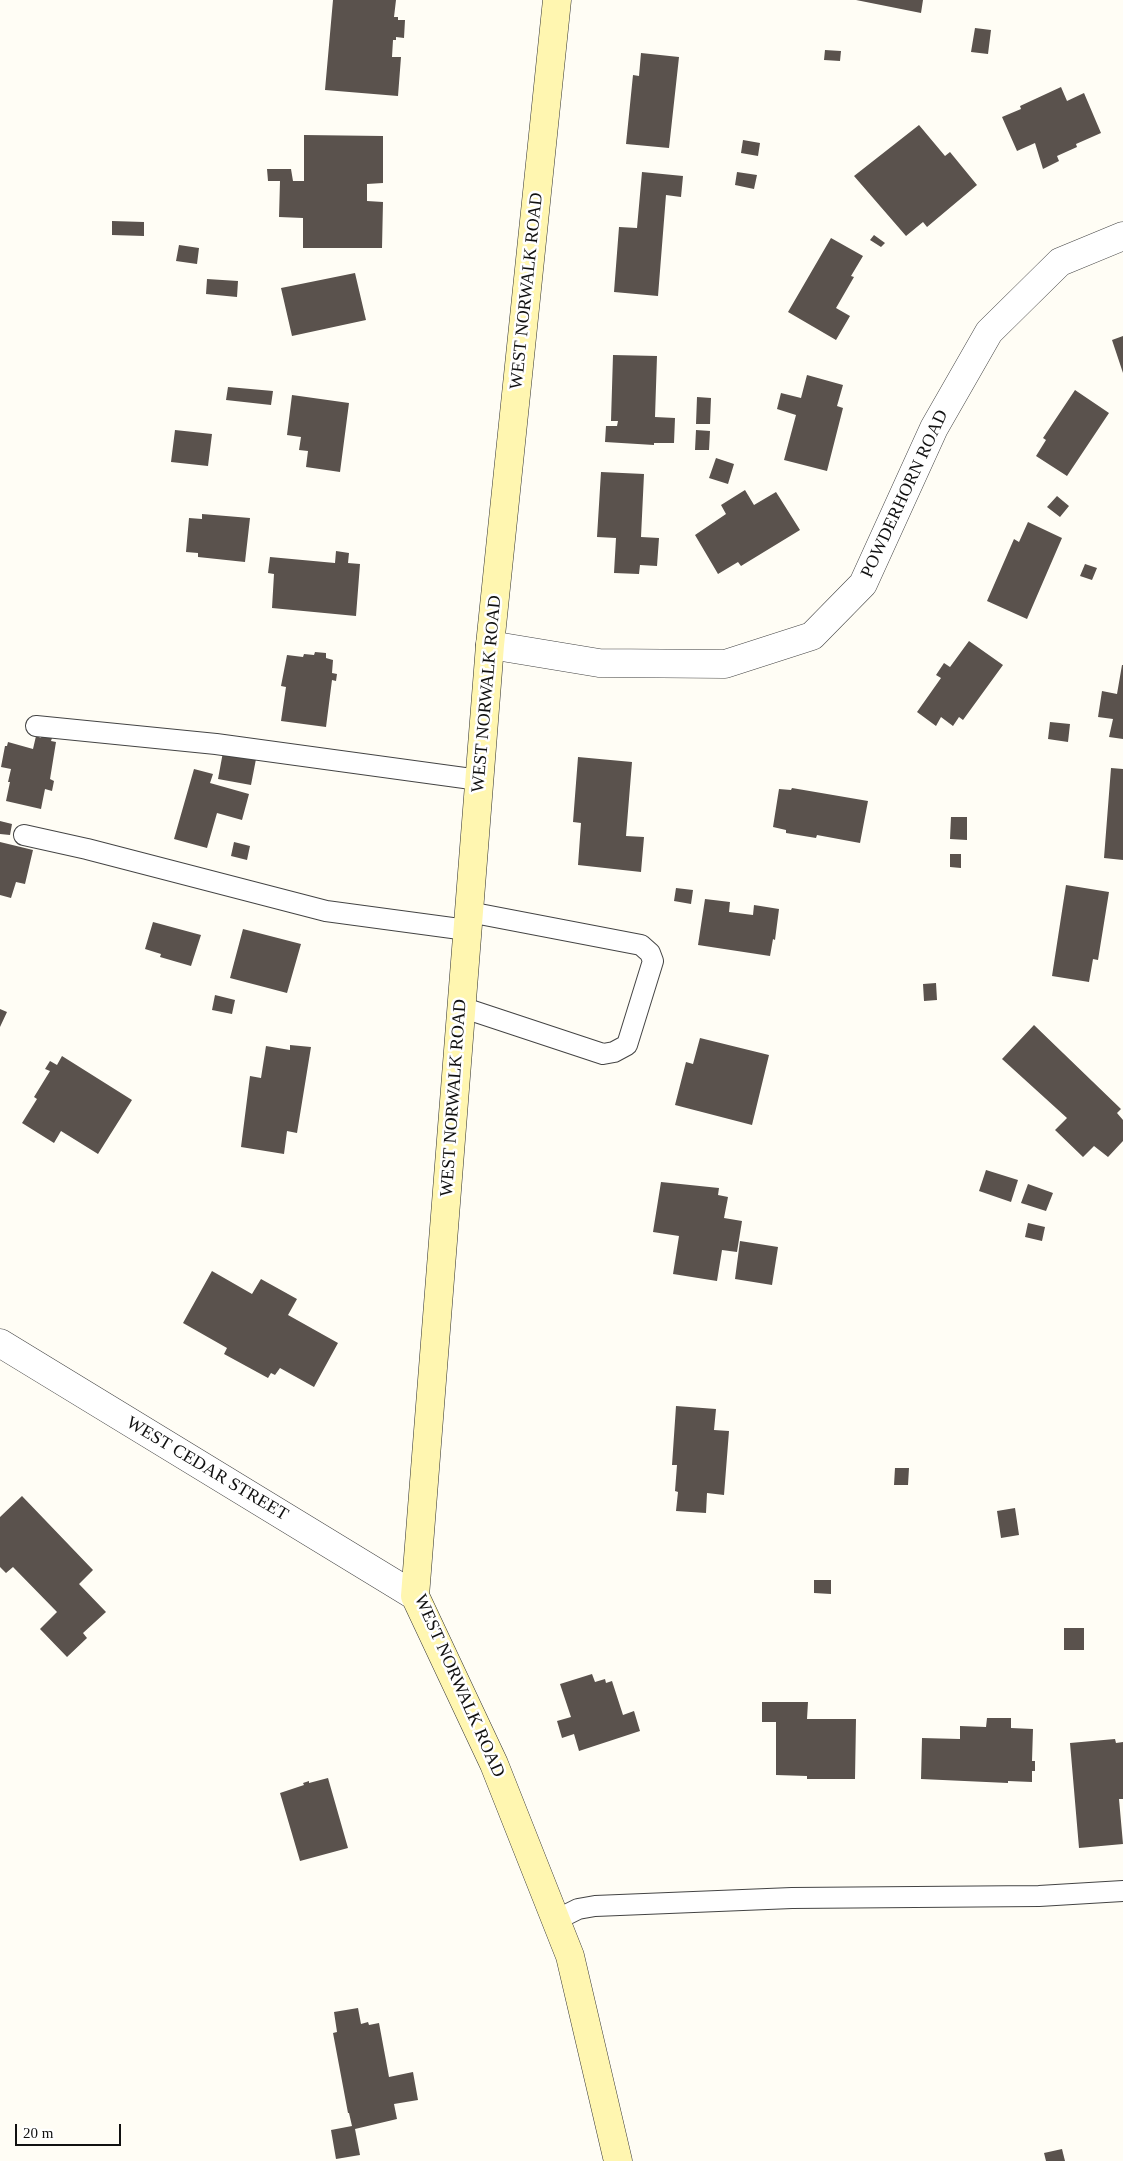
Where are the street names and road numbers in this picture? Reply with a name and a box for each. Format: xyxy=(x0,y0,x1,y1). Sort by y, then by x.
street label: WEST NORWALK ROAD xyxy=(506,191,548,391)
street label: POWDERHORN ROAD xyxy=(857,407,953,581)
street label: WEST NORWALK ROAD xyxy=(468,594,506,794)
street label: WEST NORWALK ROAD xyxy=(436,998,472,1198)
street label: WEST CEDAR STREET xyxy=(122,1412,292,1526)
street label: WEST NORWALK ROAD xyxy=(409,1591,509,1781)

